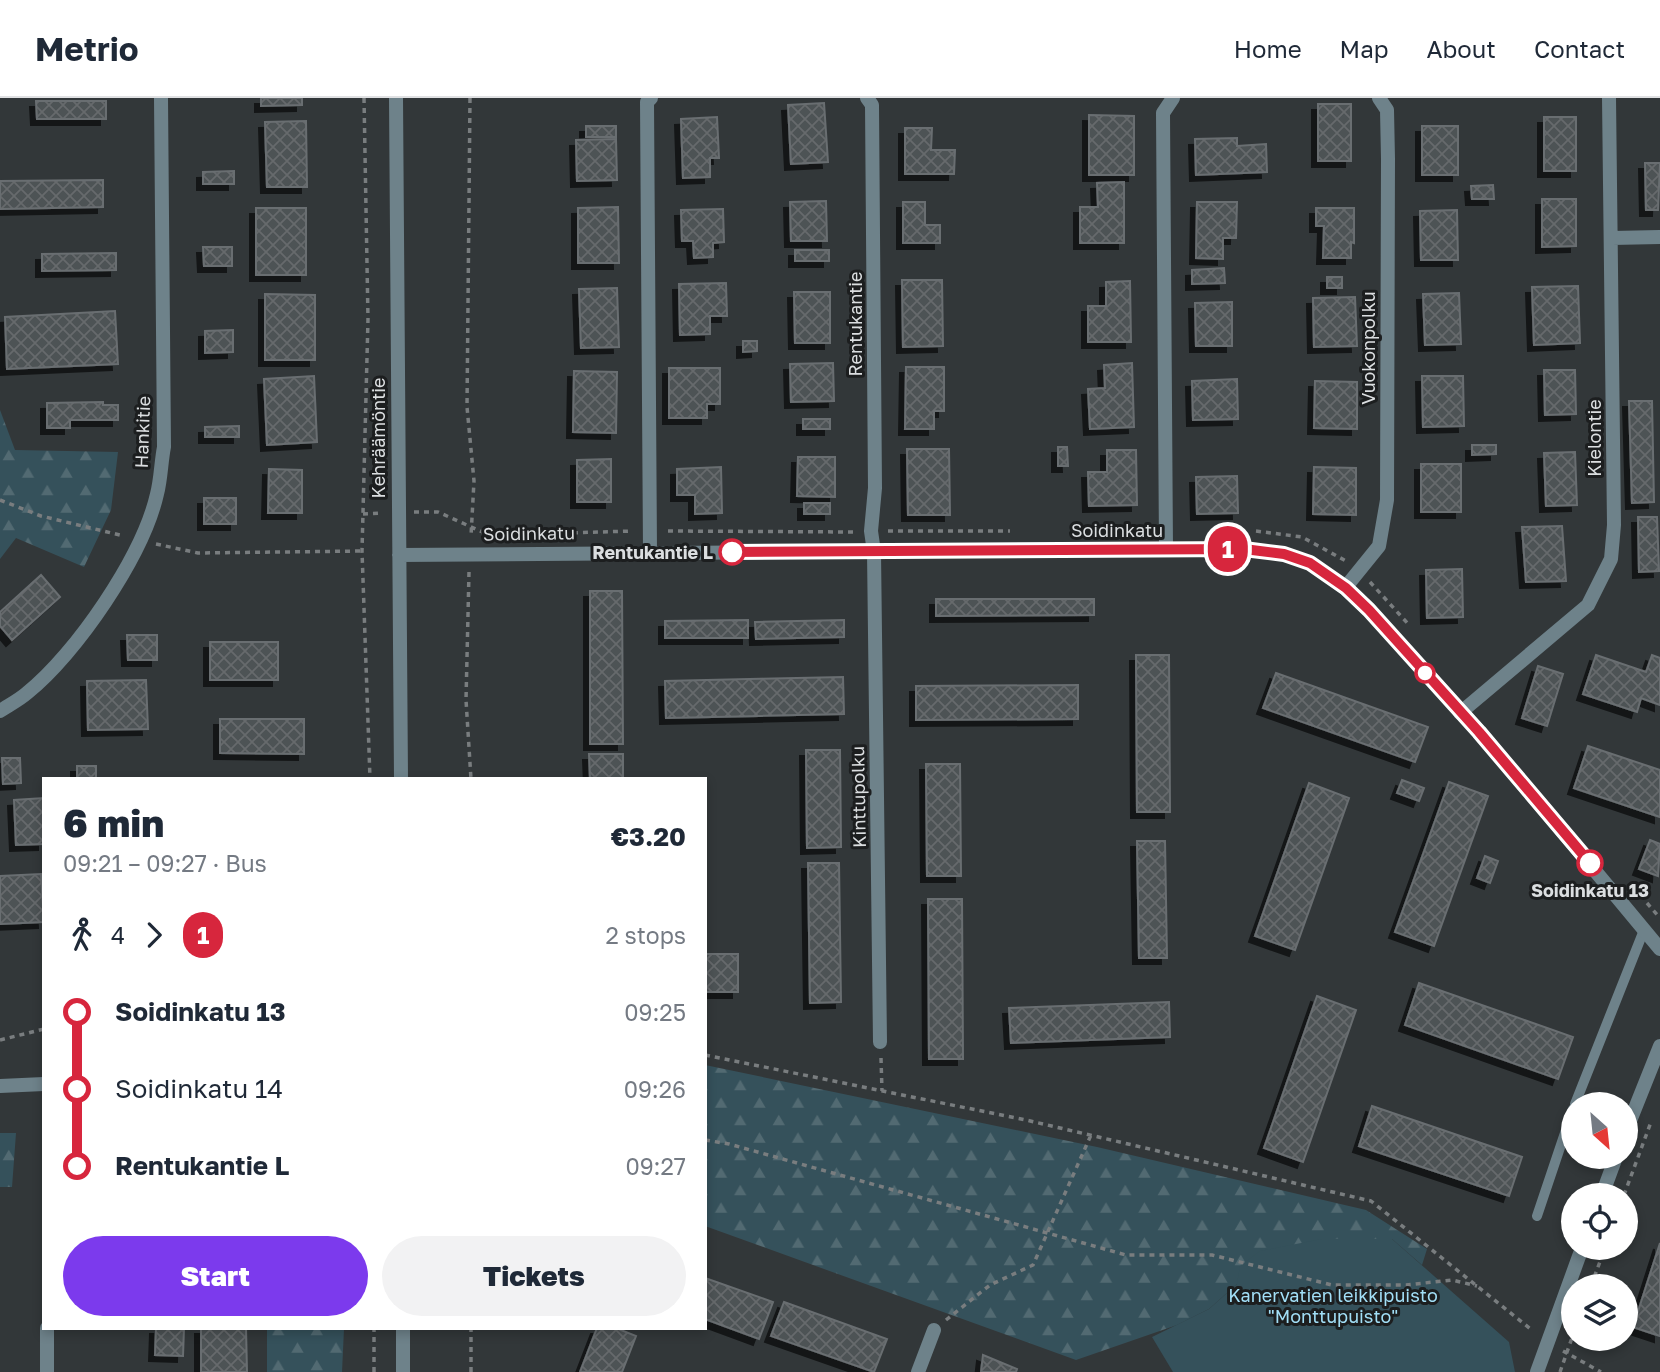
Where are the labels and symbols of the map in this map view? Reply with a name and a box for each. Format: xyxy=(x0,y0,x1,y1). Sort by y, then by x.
street label: Rentukantie xyxy=(844,272,866,377)
street label: Vuokonpolku xyxy=(1357,291,1379,405)
street label: Kehräämöntie xyxy=(367,378,389,498)
street label: Hankitie xyxy=(130,395,154,469)
street label: Kielontie xyxy=(1583,399,1605,477)
street label: Soidinkatu xyxy=(1071,519,1163,541)
street label: Soidinkatu xyxy=(483,521,575,545)
line badge: 1 xyxy=(1205,526,1251,572)
marker: Rentukantie L xyxy=(719,539,745,565)
place label: Rentukantie L xyxy=(592,541,713,563)
unlabelled marker xyxy=(1415,663,1435,683)
street label: Kinttupolku xyxy=(846,746,870,848)
marker: Soidinkatu 13 xyxy=(1577,850,1603,876)
place label: Soidinkatu 13 xyxy=(1531,879,1649,901)
north arrow xyxy=(1561,1092,1638,1169)
park label: Kanervatien leikkipuisto "Monttupuisto" xyxy=(1228,1284,1438,1327)

